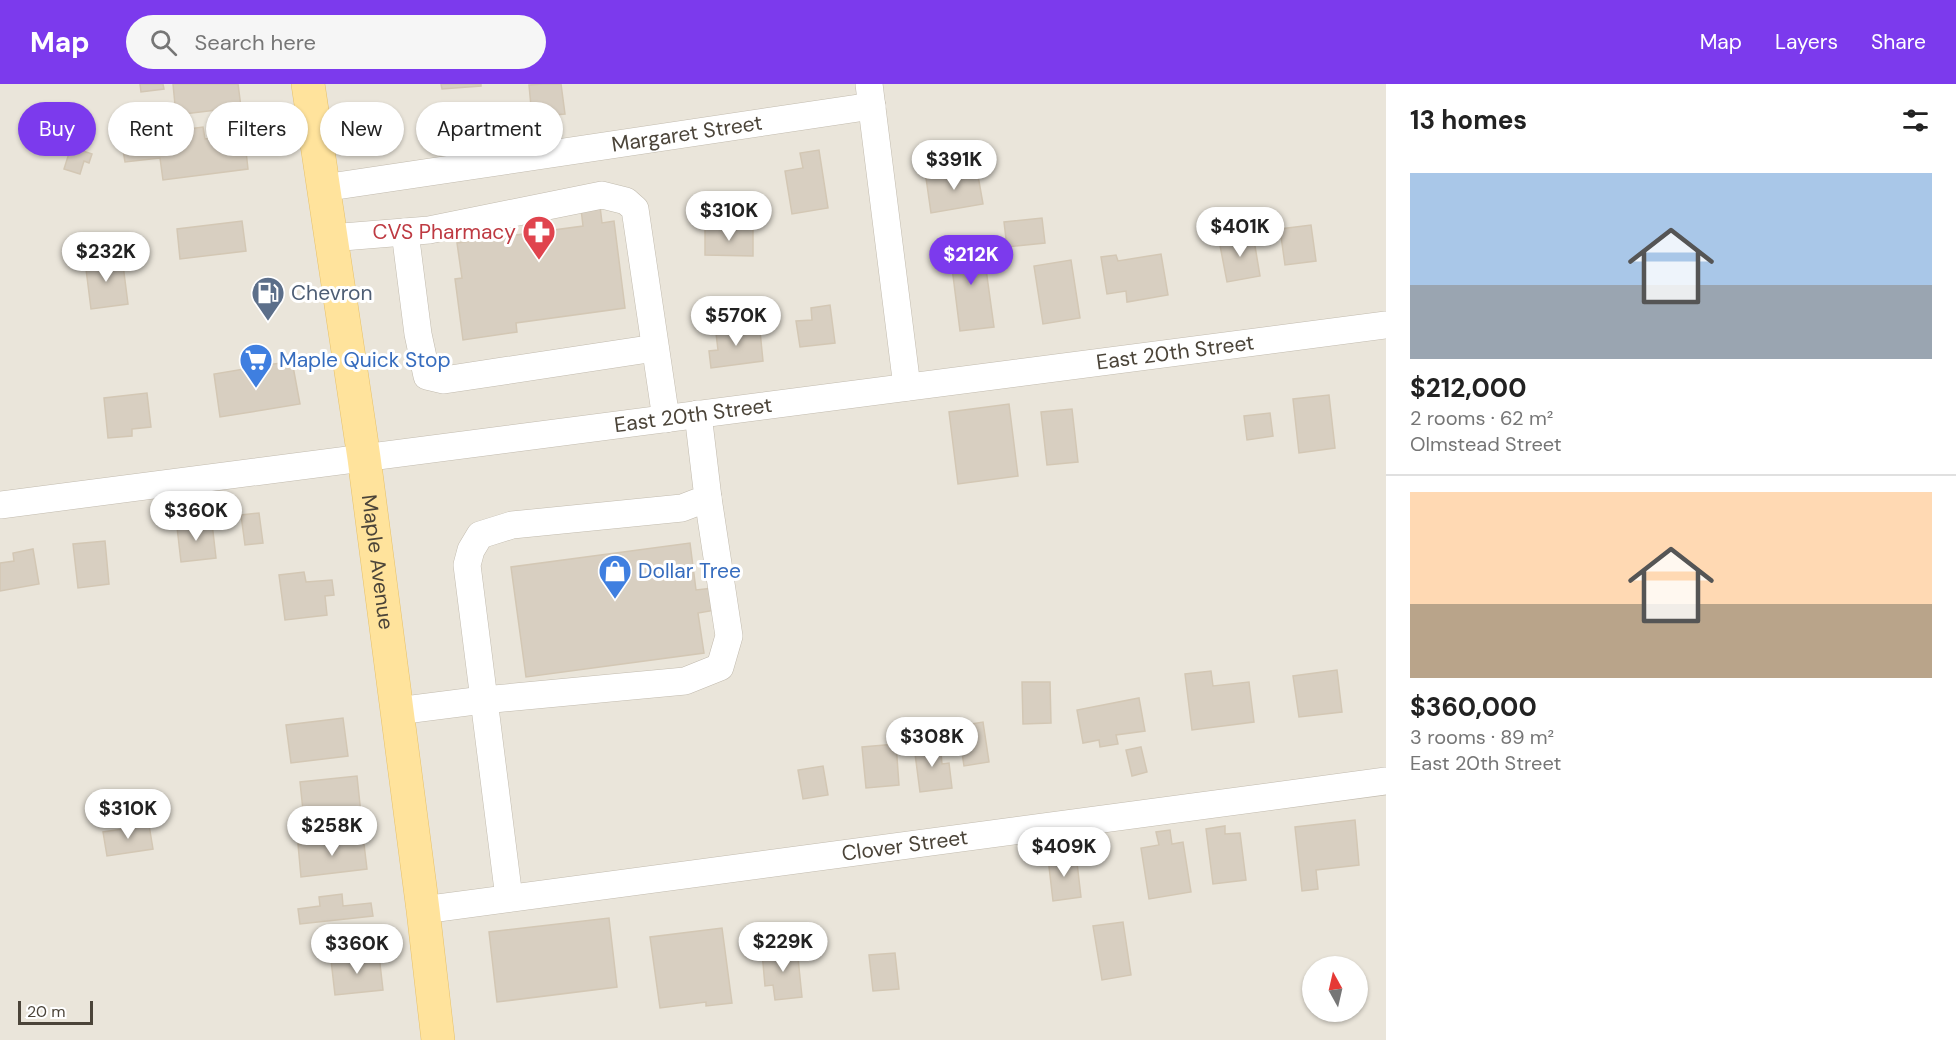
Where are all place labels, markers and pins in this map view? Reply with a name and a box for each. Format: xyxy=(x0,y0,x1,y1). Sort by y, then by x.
pin: $391K xyxy=(912,140,996,191)
pin: $310K xyxy=(687,191,771,242)
pin: $401K xyxy=(1198,207,1282,258)
pharmacy icon: CVS Pharmacy xyxy=(521,214,557,261)
place label: CVS Pharmacy xyxy=(372,218,516,246)
pin: $232K xyxy=(64,232,148,283)
pin: $212K xyxy=(929,235,1013,286)
fuel station icon: Chevron xyxy=(250,275,286,322)
place label: Chevron xyxy=(291,279,373,307)
pin: $570K xyxy=(694,296,778,347)
supermarket icon: Maple Quick Stop xyxy=(238,342,274,389)
place label: Maple Quick Stop xyxy=(279,346,451,374)
pin: $360K xyxy=(154,491,238,542)
shop icon: Dollar Tree xyxy=(597,553,633,600)
place label: Dollar Tree xyxy=(638,557,741,585)
pin: $308K xyxy=(890,717,974,768)
pin: $310K xyxy=(86,789,170,840)
pin: $258K xyxy=(290,806,374,857)
pin: $409K xyxy=(1022,827,1106,878)
pin: $229K xyxy=(741,922,825,973)
pin: $360K xyxy=(315,924,399,975)

